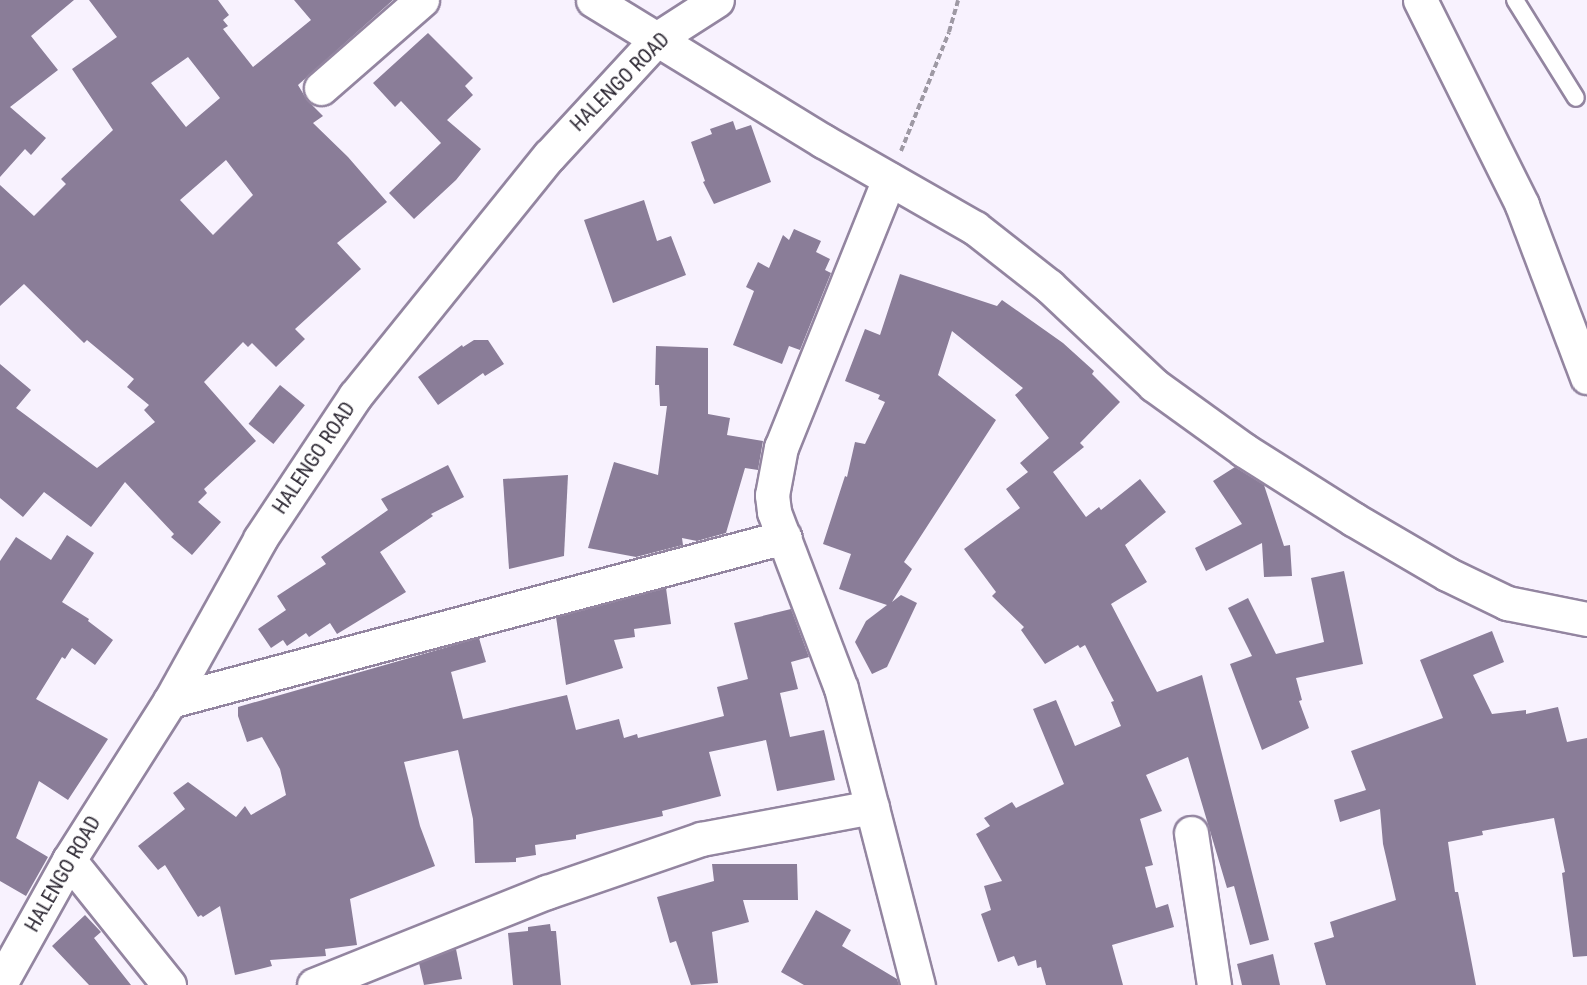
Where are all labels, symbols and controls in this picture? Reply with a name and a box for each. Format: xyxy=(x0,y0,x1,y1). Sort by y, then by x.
street label: HALENGO ROAD xyxy=(566,28,674,136)
street label: HALENGO ROAD xyxy=(268,397,360,519)
street label: HALENGO ROAD xyxy=(20,812,106,936)

